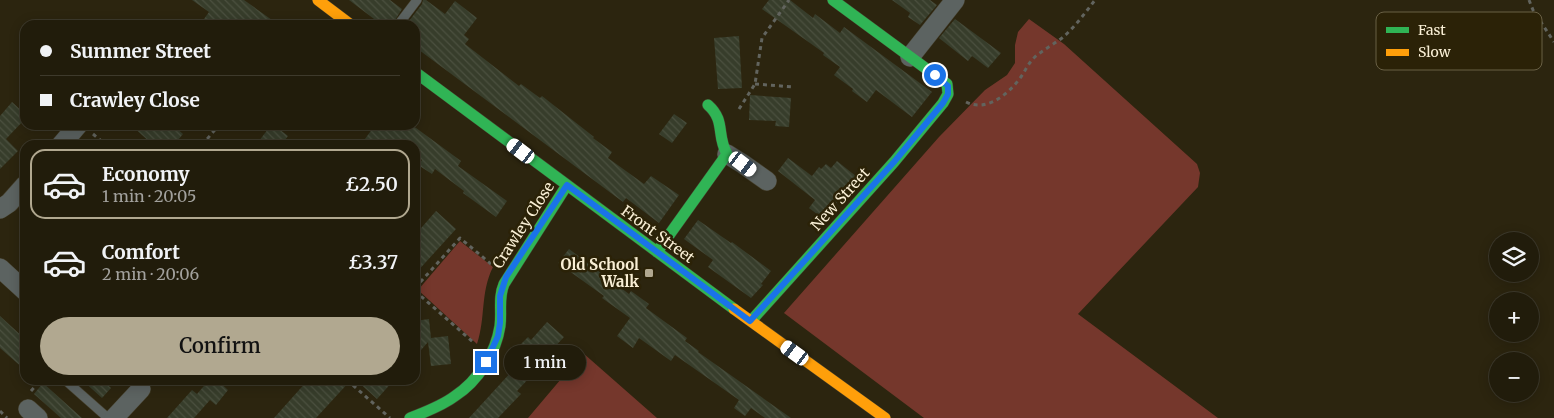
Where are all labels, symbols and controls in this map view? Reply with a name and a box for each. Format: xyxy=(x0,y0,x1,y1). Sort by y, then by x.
legend xyxy=(1376,12,1542,70)
text: Fast xyxy=(1418,21,1446,39)
text: Summer Street xyxy=(70,39,211,63)
text: Slow xyxy=(1418,43,1451,61)
route start xyxy=(924,64,946,86)
text: Crawley Close xyxy=(70,88,200,112)
car xyxy=(504,136,537,166)
car xyxy=(726,149,759,179)
icon: car xyxy=(42,162,87,207)
text: Economy xyxy=(102,162,190,186)
street label: New Street xyxy=(807,163,873,235)
text: £2.50 xyxy=(345,172,398,196)
street label: Crawley Close xyxy=(488,178,558,272)
text: 1 min · 20:05 xyxy=(102,186,196,206)
street label: Front Street xyxy=(618,201,698,267)
map controls xyxy=(1489,232,1539,402)
button: layers xyxy=(1489,232,1539,282)
icon: car xyxy=(42,240,87,285)
text: Comfort xyxy=(102,240,180,264)
text: £3.37 xyxy=(348,250,398,274)
place label: Old School Walk xyxy=(561,255,639,291)
text: 2 min · 20:06 xyxy=(102,264,199,284)
marker: Old School Walk xyxy=(643,267,655,279)
button: + xyxy=(1489,292,1539,342)
button: Confirm xyxy=(40,317,400,375)
car xyxy=(778,338,811,368)
callout: 1 min xyxy=(504,344,586,380)
route end xyxy=(475,351,497,373)
text: 1 min xyxy=(523,352,567,372)
button: − xyxy=(1489,352,1539,402)

